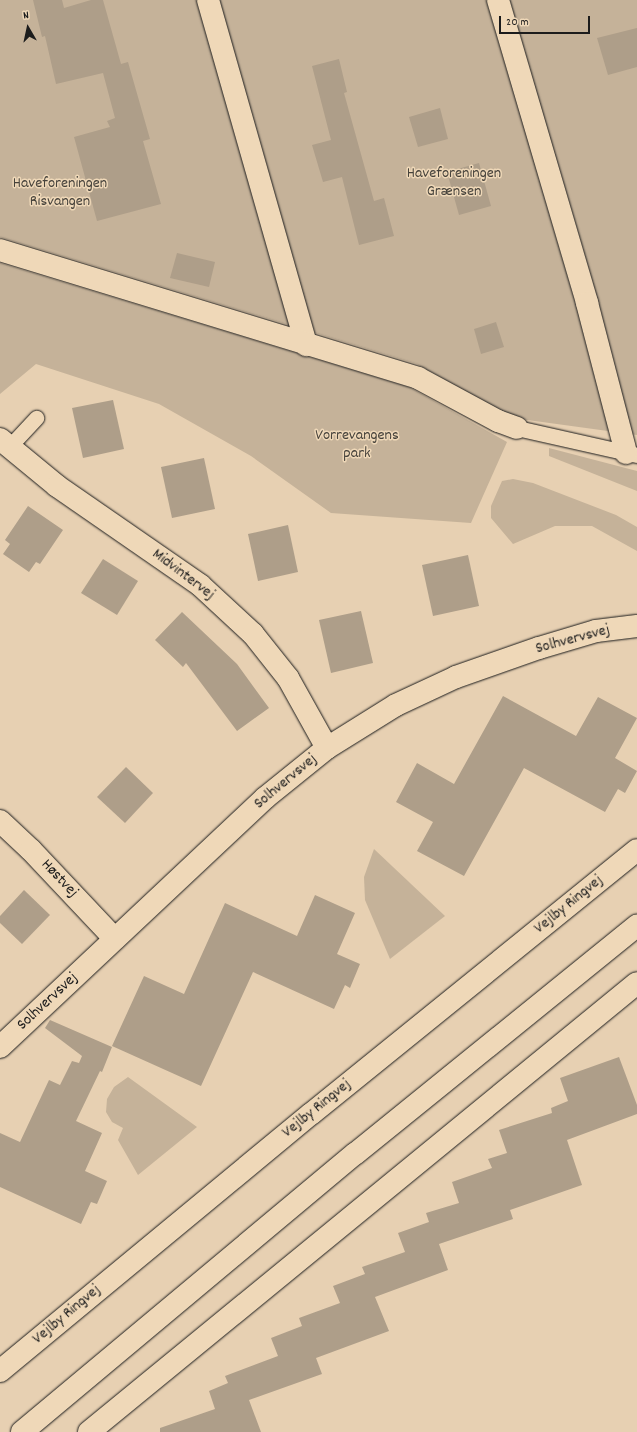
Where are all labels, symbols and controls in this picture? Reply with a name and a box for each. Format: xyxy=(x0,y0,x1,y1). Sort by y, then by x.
north arrow xyxy=(8,8,48,48)
text: N xyxy=(22,8,30,24)
scale bar xyxy=(501,8,592,34)
text: 20 m xyxy=(506,14,529,31)
park label: Haveforeningen Grænsen xyxy=(407,164,501,202)
park label: Haveforeningen Risvangen xyxy=(13,174,107,212)
park label: Vorrevangens park xyxy=(315,426,399,464)
street label: Midvintervej xyxy=(148,545,218,605)
street label: Solhvervsvej xyxy=(534,621,612,659)
street label: Solhvervsvej xyxy=(251,750,321,814)
street label: Høstvej xyxy=(36,856,82,902)
street label: Vejlby Ringvej xyxy=(531,871,607,939)
street label: Solhvervsvej xyxy=(14,969,82,1035)
street label: Vejlby Ringvej xyxy=(279,1075,355,1143)
street label: Vejlby Ringvej xyxy=(29,1281,105,1349)

